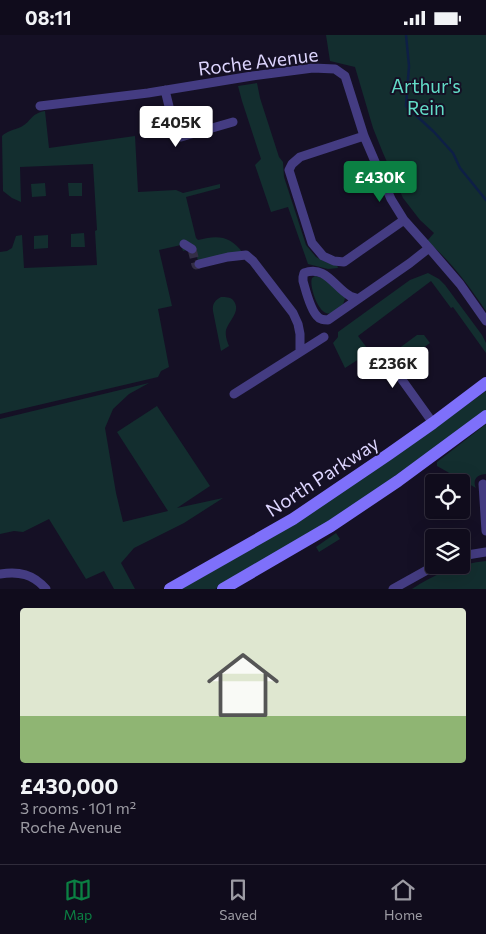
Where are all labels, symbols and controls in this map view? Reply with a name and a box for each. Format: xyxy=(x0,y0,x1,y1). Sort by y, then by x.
text: 08:11 xyxy=(25,6,72,29)
street label: Roche Avenue xyxy=(197,42,319,80)
park label: Arthur's Rein xyxy=(391,74,461,119)
pin: £405K xyxy=(141,105,211,148)
text: £405K xyxy=(151,112,201,131)
pin: £430K xyxy=(345,161,415,203)
text: £430K xyxy=(355,167,405,186)
pin: £236K xyxy=(358,347,428,389)
text: £236K xyxy=(368,353,418,372)
street label: North Parkway xyxy=(261,431,383,521)
map controls xyxy=(425,474,470,574)
button: locate xyxy=(425,474,470,519)
button: layers xyxy=(425,529,470,574)
icon: home xyxy=(198,640,288,730)
text: £430,000 xyxy=(20,773,118,798)
text: 3 rooms · 101 m² xyxy=(20,798,136,817)
text: Roche Avenue xyxy=(20,817,122,836)
tab: Map xyxy=(63,876,92,923)
tab: Saved xyxy=(219,876,257,923)
tab: Home xyxy=(384,876,423,923)

